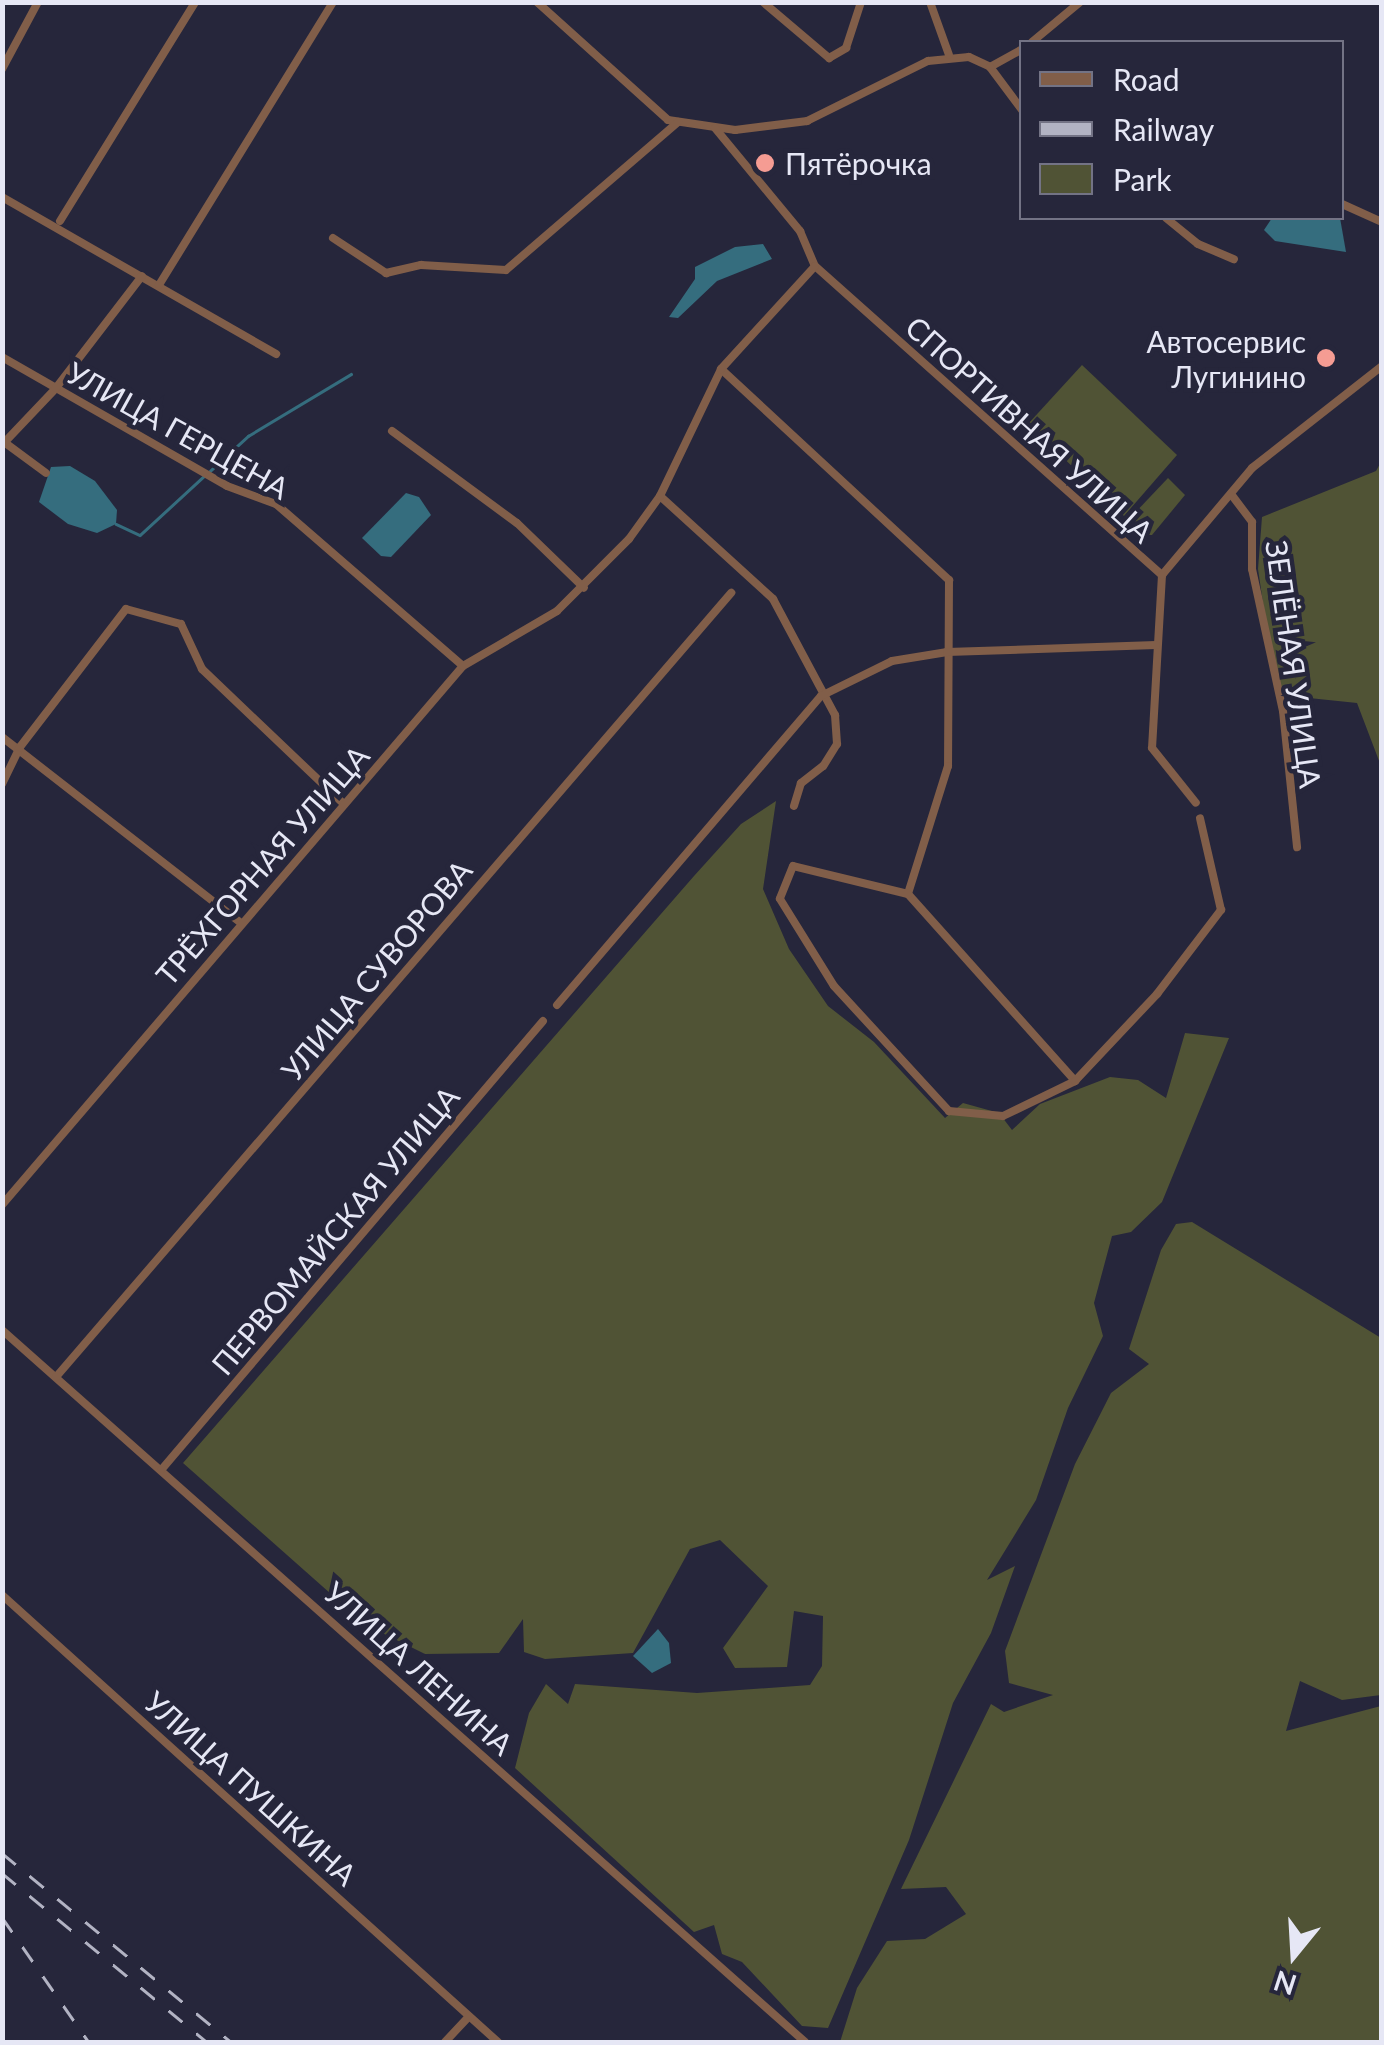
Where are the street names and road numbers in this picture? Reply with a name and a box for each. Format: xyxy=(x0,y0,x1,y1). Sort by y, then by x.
street label: СПОРТИВНАЯ УЛИЦА xyxy=(899,308,1161,550)
street label: УЛИЦА ГЕРЦЕНА xyxy=(61,354,295,506)
street label: ЗЕЛЁНАЯ УЛИЦА xyxy=(1259,538,1329,790)
street label: ТРЁХГОРНАЯ УЛИЦА xyxy=(148,738,376,992)
street label: УЛИЦА СУВОРОВА xyxy=(273,852,479,1088)
street label: ПЕРВОМАЙСКАЯ УЛИЦА xyxy=(204,1079,466,1381)
street label: УЛИЦА ЛЕНИНА xyxy=(317,1574,521,1762)
street label: УЛИЦА ПУШКИНА xyxy=(138,1684,364,1892)

